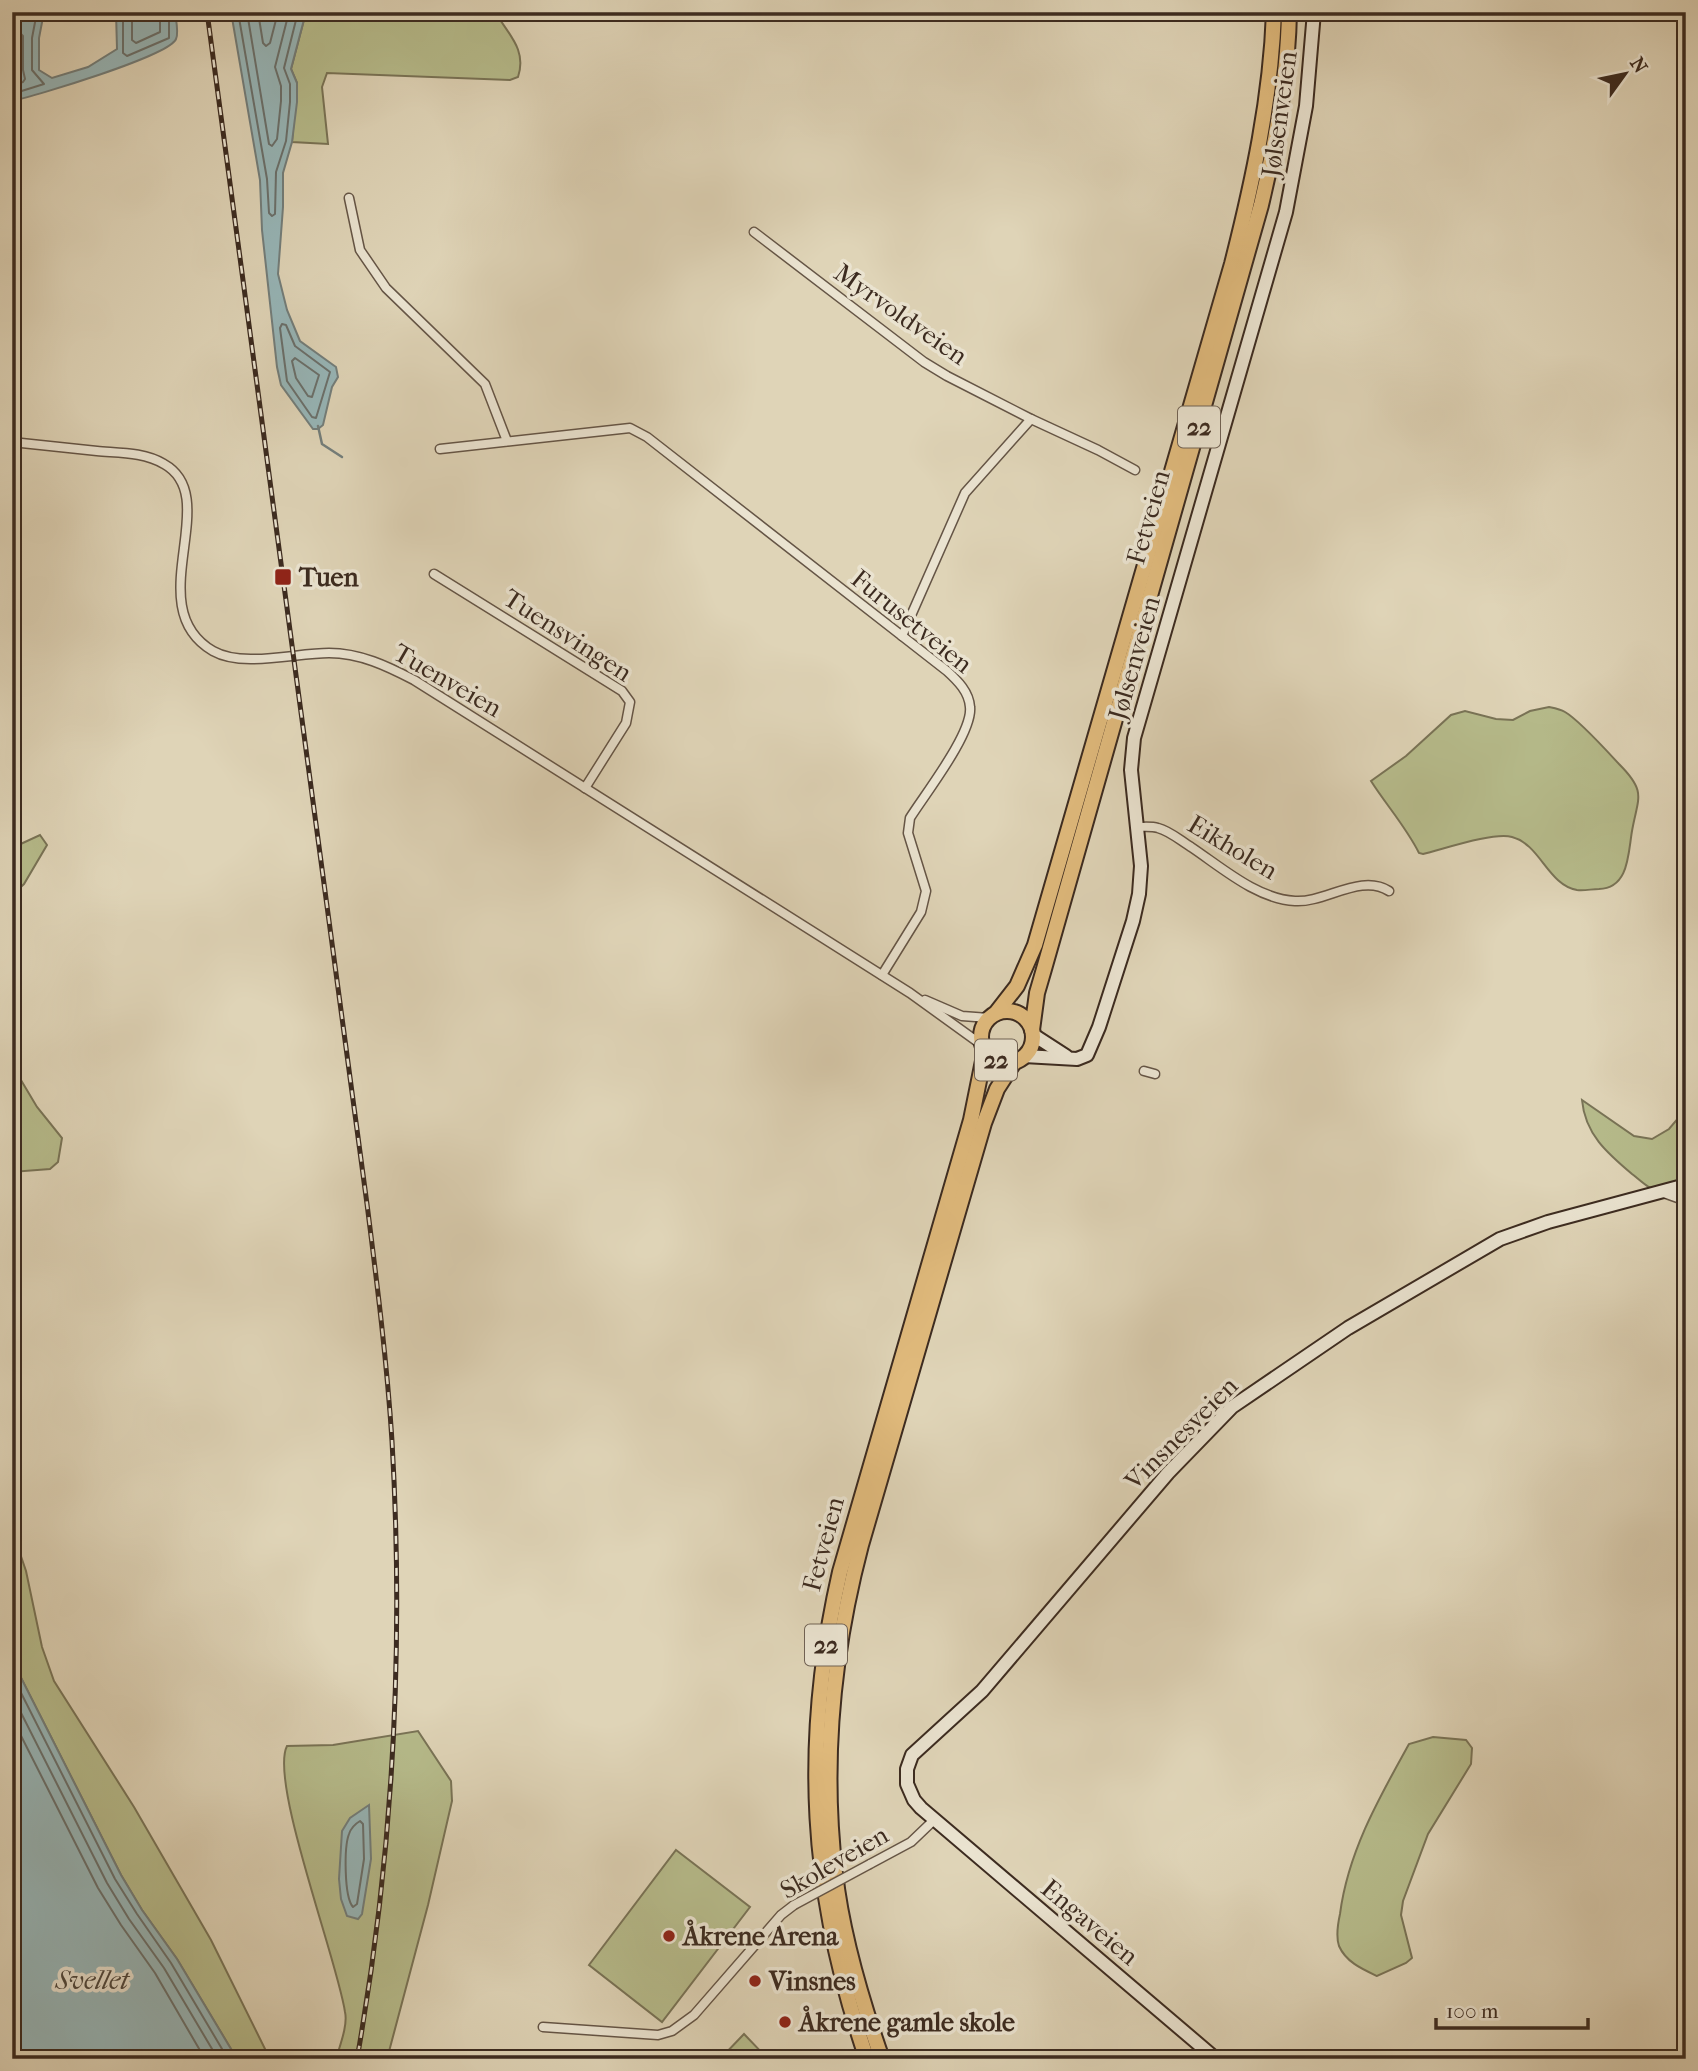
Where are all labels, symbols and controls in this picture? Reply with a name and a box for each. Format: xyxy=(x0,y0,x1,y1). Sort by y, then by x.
north arrow xyxy=(1590,38,1660,108)
street label: Jølsenveien xyxy=(1255,49,1304,181)
text: N xyxy=(1625,53,1652,78)
street label: Myrvoldveien xyxy=(828,257,973,372)
road number: 22 xyxy=(1178,406,1220,448)
street label: Fetveien xyxy=(1120,466,1177,568)
place label: Tuen xyxy=(298,562,359,593)
street label: Furusetveien xyxy=(845,563,979,680)
marker: Tuen xyxy=(273,567,293,587)
street label: Tuensvingen xyxy=(498,582,638,688)
street label: Jølsenveien xyxy=(1101,593,1167,726)
street label: Tuenveien xyxy=(388,637,507,724)
street label: Eikholen xyxy=(1182,809,1283,886)
road number: 22 xyxy=(975,1040,1017,1080)
street label: Vinsnesveien xyxy=(1118,1370,1244,1497)
street label: Fetveien xyxy=(796,1493,851,1595)
road number: 22 xyxy=(805,1624,847,1666)
street label: Skoleveien xyxy=(775,1819,894,1906)
street label: Engaveien xyxy=(1035,1873,1145,1972)
place label: Åkrene Arena xyxy=(681,1919,839,1952)
marker: Åkrene Arena xyxy=(661,1928,677,1944)
water label: Svellet xyxy=(54,1963,130,1996)
place label: Vinsnes xyxy=(768,1966,856,1997)
marker: Vinsnes xyxy=(747,1973,763,1989)
scale bar xyxy=(1436,1987,1588,2031)
text: 100 m xyxy=(1446,1999,1499,2023)
place label: Åkrene gamle skole xyxy=(797,2005,1015,2038)
marker: Åkrene gamle skole xyxy=(777,2014,793,2030)

